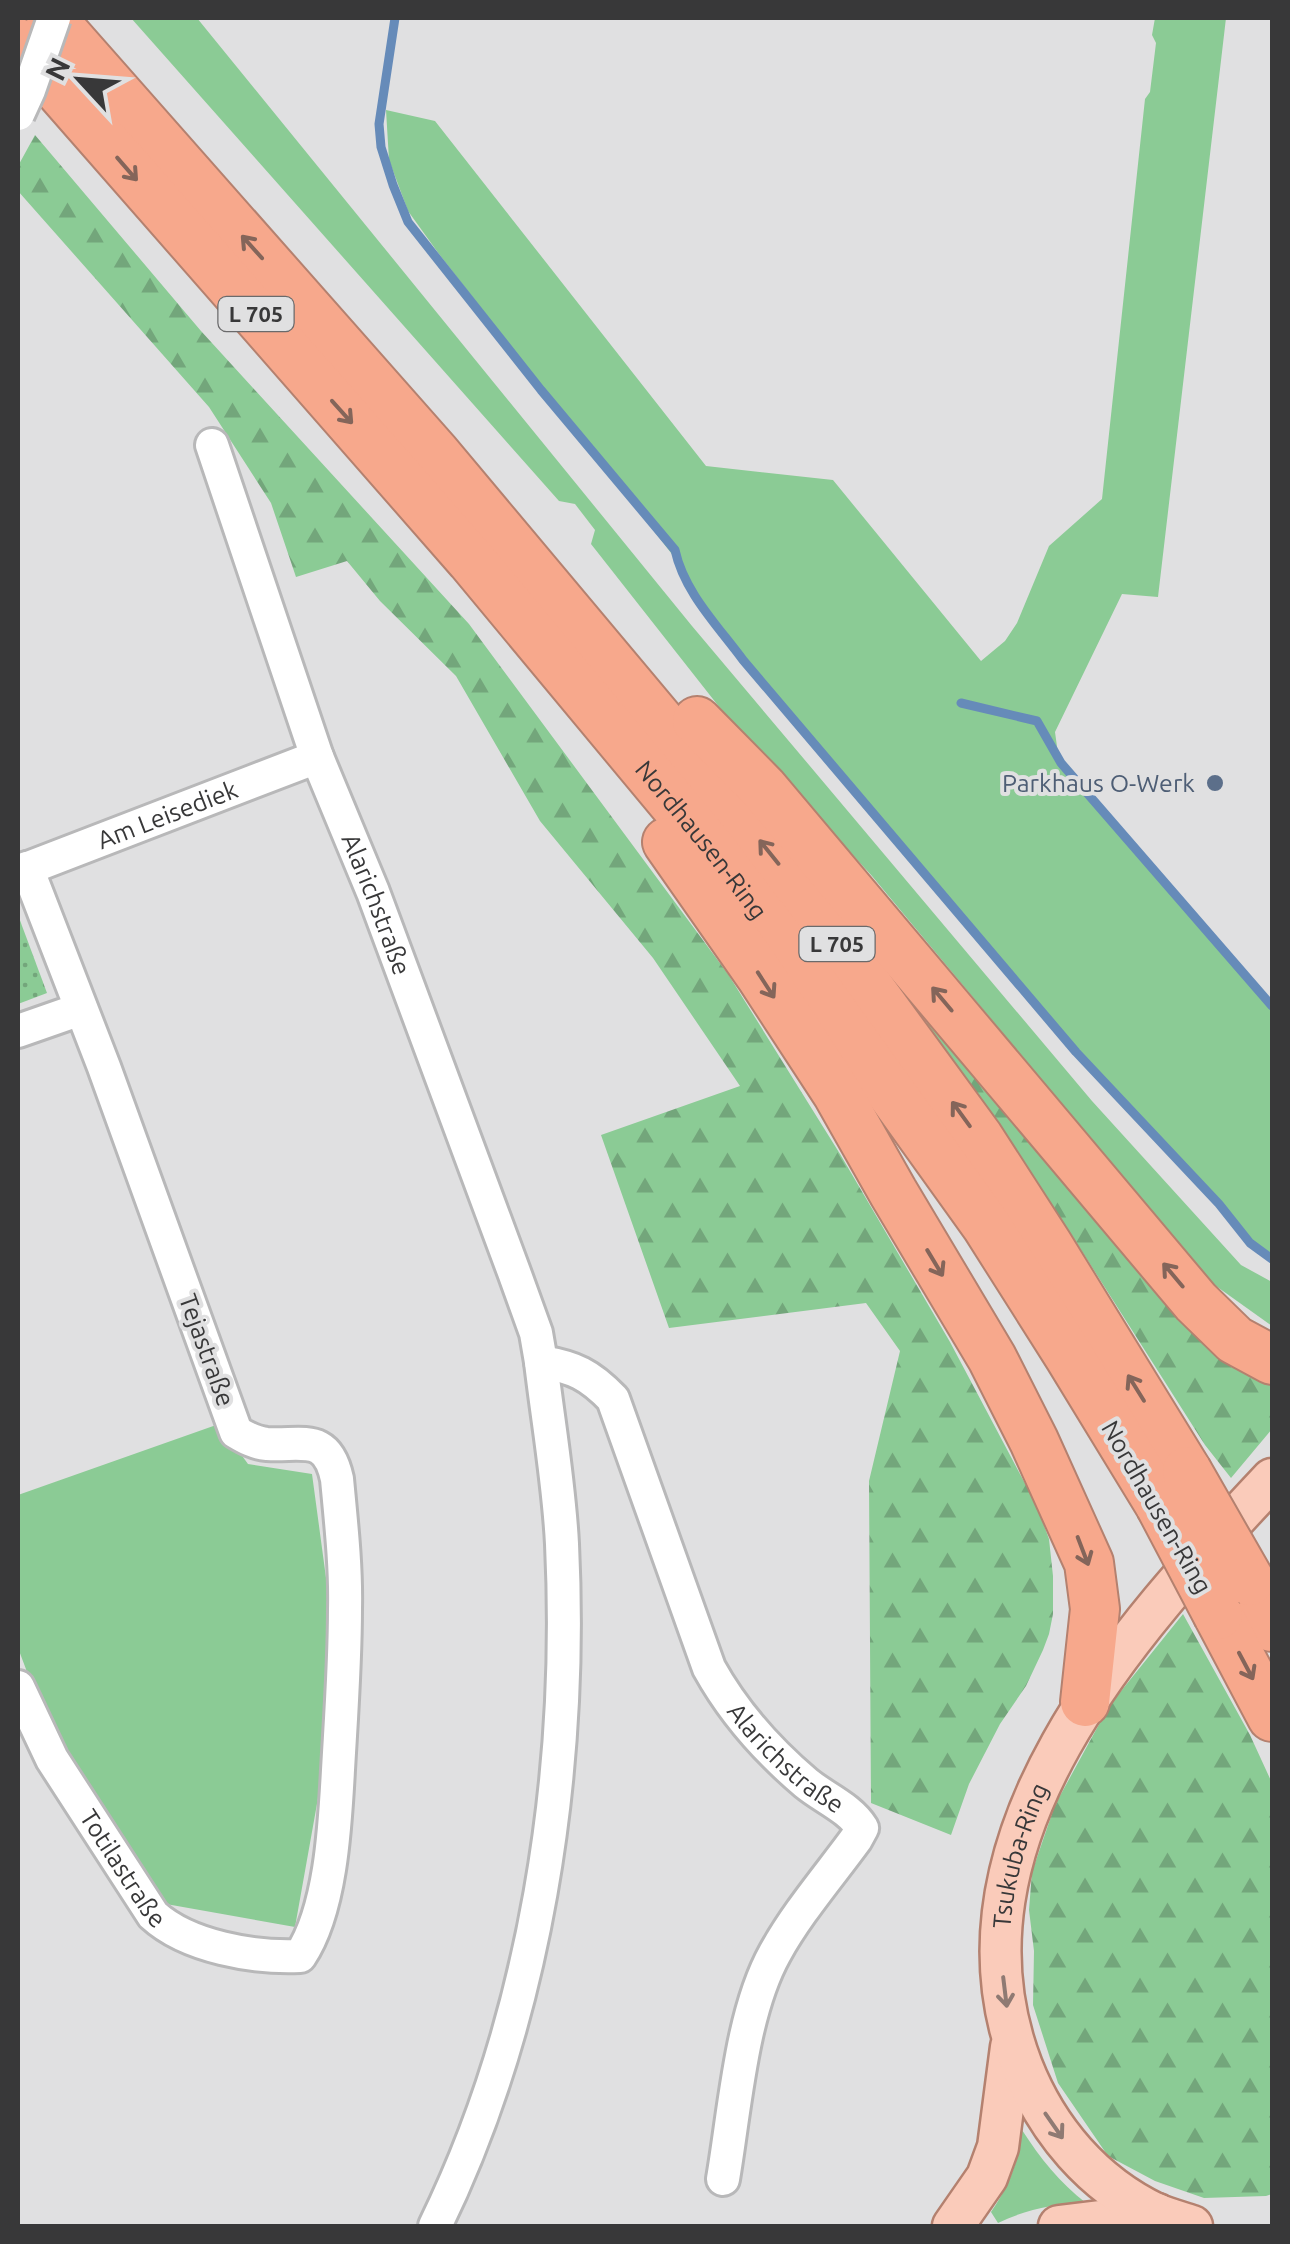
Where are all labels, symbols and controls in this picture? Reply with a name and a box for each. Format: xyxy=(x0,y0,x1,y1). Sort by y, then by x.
north arrow xyxy=(30,30,130,130)
text: N xyxy=(39,53,76,85)
one-way arrow xyxy=(116,155,138,181)
one-way arrow xyxy=(241,235,264,260)
road number: L 705 xyxy=(218,297,294,331)
one-way arrow xyxy=(331,399,354,424)
street label: Nordhausen-Ring xyxy=(630,755,773,924)
place label: Parkhaus O-Werk xyxy=(1002,769,1195,797)
marker: Parkhaus O-Werk xyxy=(1204,772,1226,794)
street label: Am Leisediek xyxy=(93,775,242,854)
street label: Alarichstraße xyxy=(336,829,416,979)
one-way arrow xyxy=(758,839,780,865)
road number: L 705 xyxy=(800,927,874,961)
one-way arrow xyxy=(756,970,777,998)
one-way arrow xyxy=(931,987,953,1013)
one-way arrow xyxy=(951,1101,972,1128)
one-way arrow xyxy=(925,1248,945,1277)
one-way arrow xyxy=(1162,1263,1184,1289)
street label: Tejastraße xyxy=(174,1290,240,1410)
one-way arrow xyxy=(1126,1374,1146,1402)
street label: Nordhausen-Ring xyxy=(1096,1416,1218,1598)
one-way arrow xyxy=(1076,1535,1094,1566)
one-way arrow xyxy=(1236,1651,1256,1680)
street label: Alarichstraße xyxy=(722,1697,849,1819)
street label: Tsukuba-Ring xyxy=(987,1778,1053,1929)
street label: Totilastraße xyxy=(75,1804,171,1933)
one-way arrow xyxy=(996,1975,1015,2007)
one-way arrow xyxy=(1043,2111,1064,2139)

